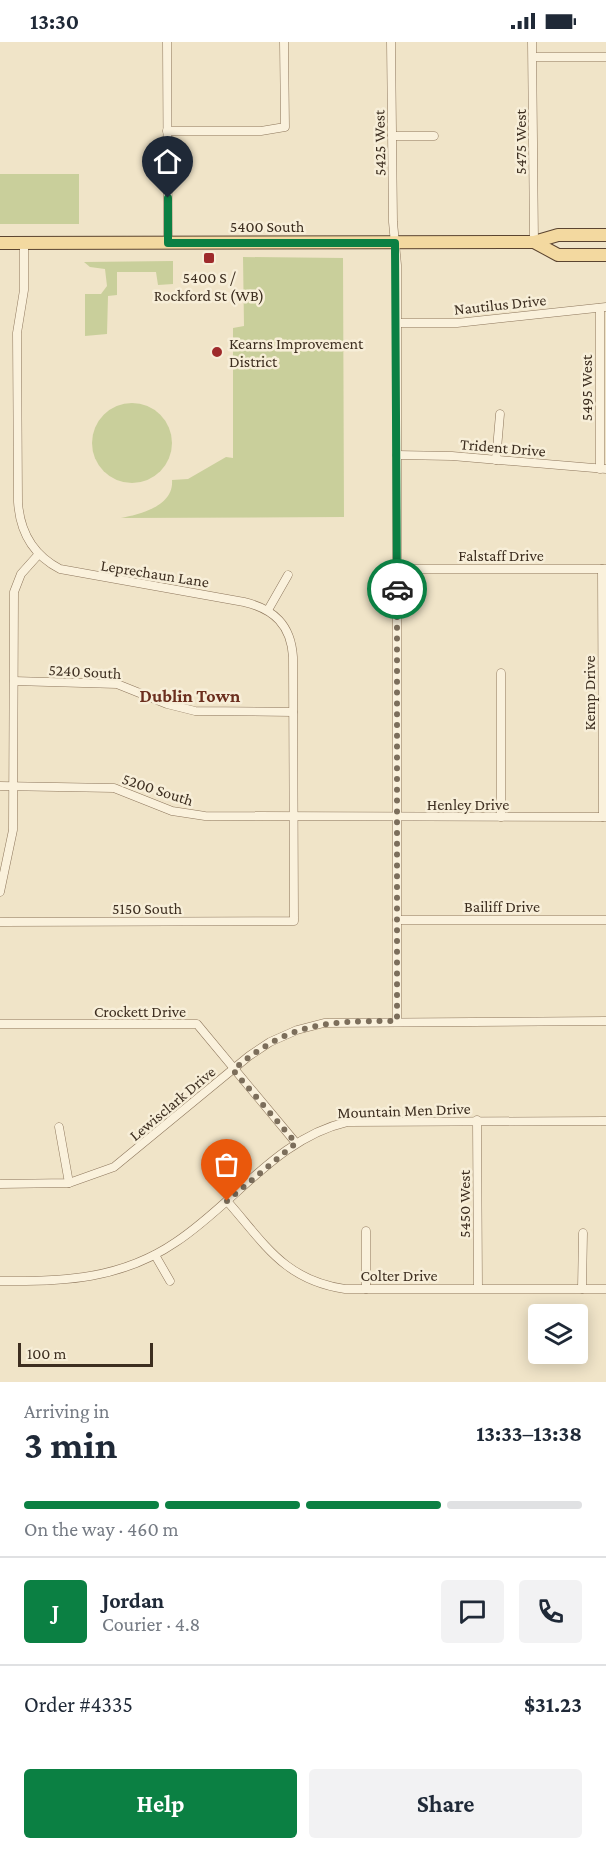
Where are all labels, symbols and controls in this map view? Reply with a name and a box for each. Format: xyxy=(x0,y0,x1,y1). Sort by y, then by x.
text: 13:30 xyxy=(30,9,79,34)
street label: 5475 West xyxy=(512,108,529,175)
street label: 5425 West xyxy=(370,109,389,176)
pin xyxy=(142,136,193,198)
icon: home xyxy=(151,145,184,178)
street label: 5400 South xyxy=(230,218,305,235)
marker: 5400 S / Rockford St (WB) xyxy=(202,251,216,265)
place label: 5400 S / Rockford St (WB) xyxy=(154,269,264,305)
street label: Nautilus Drive xyxy=(453,291,547,318)
place label: Kearns Improvement District xyxy=(229,335,364,370)
marker: Kearns Improvement District xyxy=(210,345,224,359)
street label: 5495 West xyxy=(578,354,595,421)
street label: Trident Drive xyxy=(460,435,546,460)
street label: Falstaff Drive xyxy=(458,547,544,564)
street label: Leprechaun Lane xyxy=(99,557,210,591)
courier xyxy=(367,559,427,619)
icon: car xyxy=(381,573,414,606)
street label: Kemp Drive xyxy=(581,655,599,731)
street label: 5240 South xyxy=(48,661,122,682)
district label: Dublin Town xyxy=(140,686,241,706)
street label: 5200 South xyxy=(120,770,196,809)
street label: Henley Drive xyxy=(427,796,509,814)
street label: Bailiff Drive xyxy=(464,898,540,915)
street label: 5150 South xyxy=(112,900,182,917)
street label: Crockett Drive xyxy=(94,1003,186,1020)
street label: Lewisclark Drive xyxy=(126,1063,219,1144)
street label: Mountain Men Drive xyxy=(337,1100,471,1121)
pin xyxy=(201,1139,252,1201)
icon: bag xyxy=(210,1148,243,1181)
street label: 5450 West xyxy=(456,1169,473,1238)
street label: Colter Drive xyxy=(360,1267,438,1284)
map controls xyxy=(528,1304,588,1364)
button: layers xyxy=(528,1304,588,1364)
scale bar xyxy=(18,1340,153,1368)
text: 100 m xyxy=(27,1345,66,1362)
text: Arriving in xyxy=(24,1400,109,1422)
text: 13:33–13:38 xyxy=(476,1421,582,1446)
text: 3 min xyxy=(24,1423,117,1466)
text: On the way · 460 m xyxy=(24,1518,179,1540)
button: chat xyxy=(441,1580,504,1643)
button: phone xyxy=(519,1580,582,1643)
text: Jordan xyxy=(102,1588,164,1613)
text: J xyxy=(52,1599,59,1624)
text: Courier · 4.8 xyxy=(102,1613,200,1635)
text: Order #4335 xyxy=(24,1692,133,1717)
text: $31.23 xyxy=(524,1692,582,1717)
button: Help xyxy=(24,1769,297,1838)
button: Share xyxy=(309,1769,582,1838)

